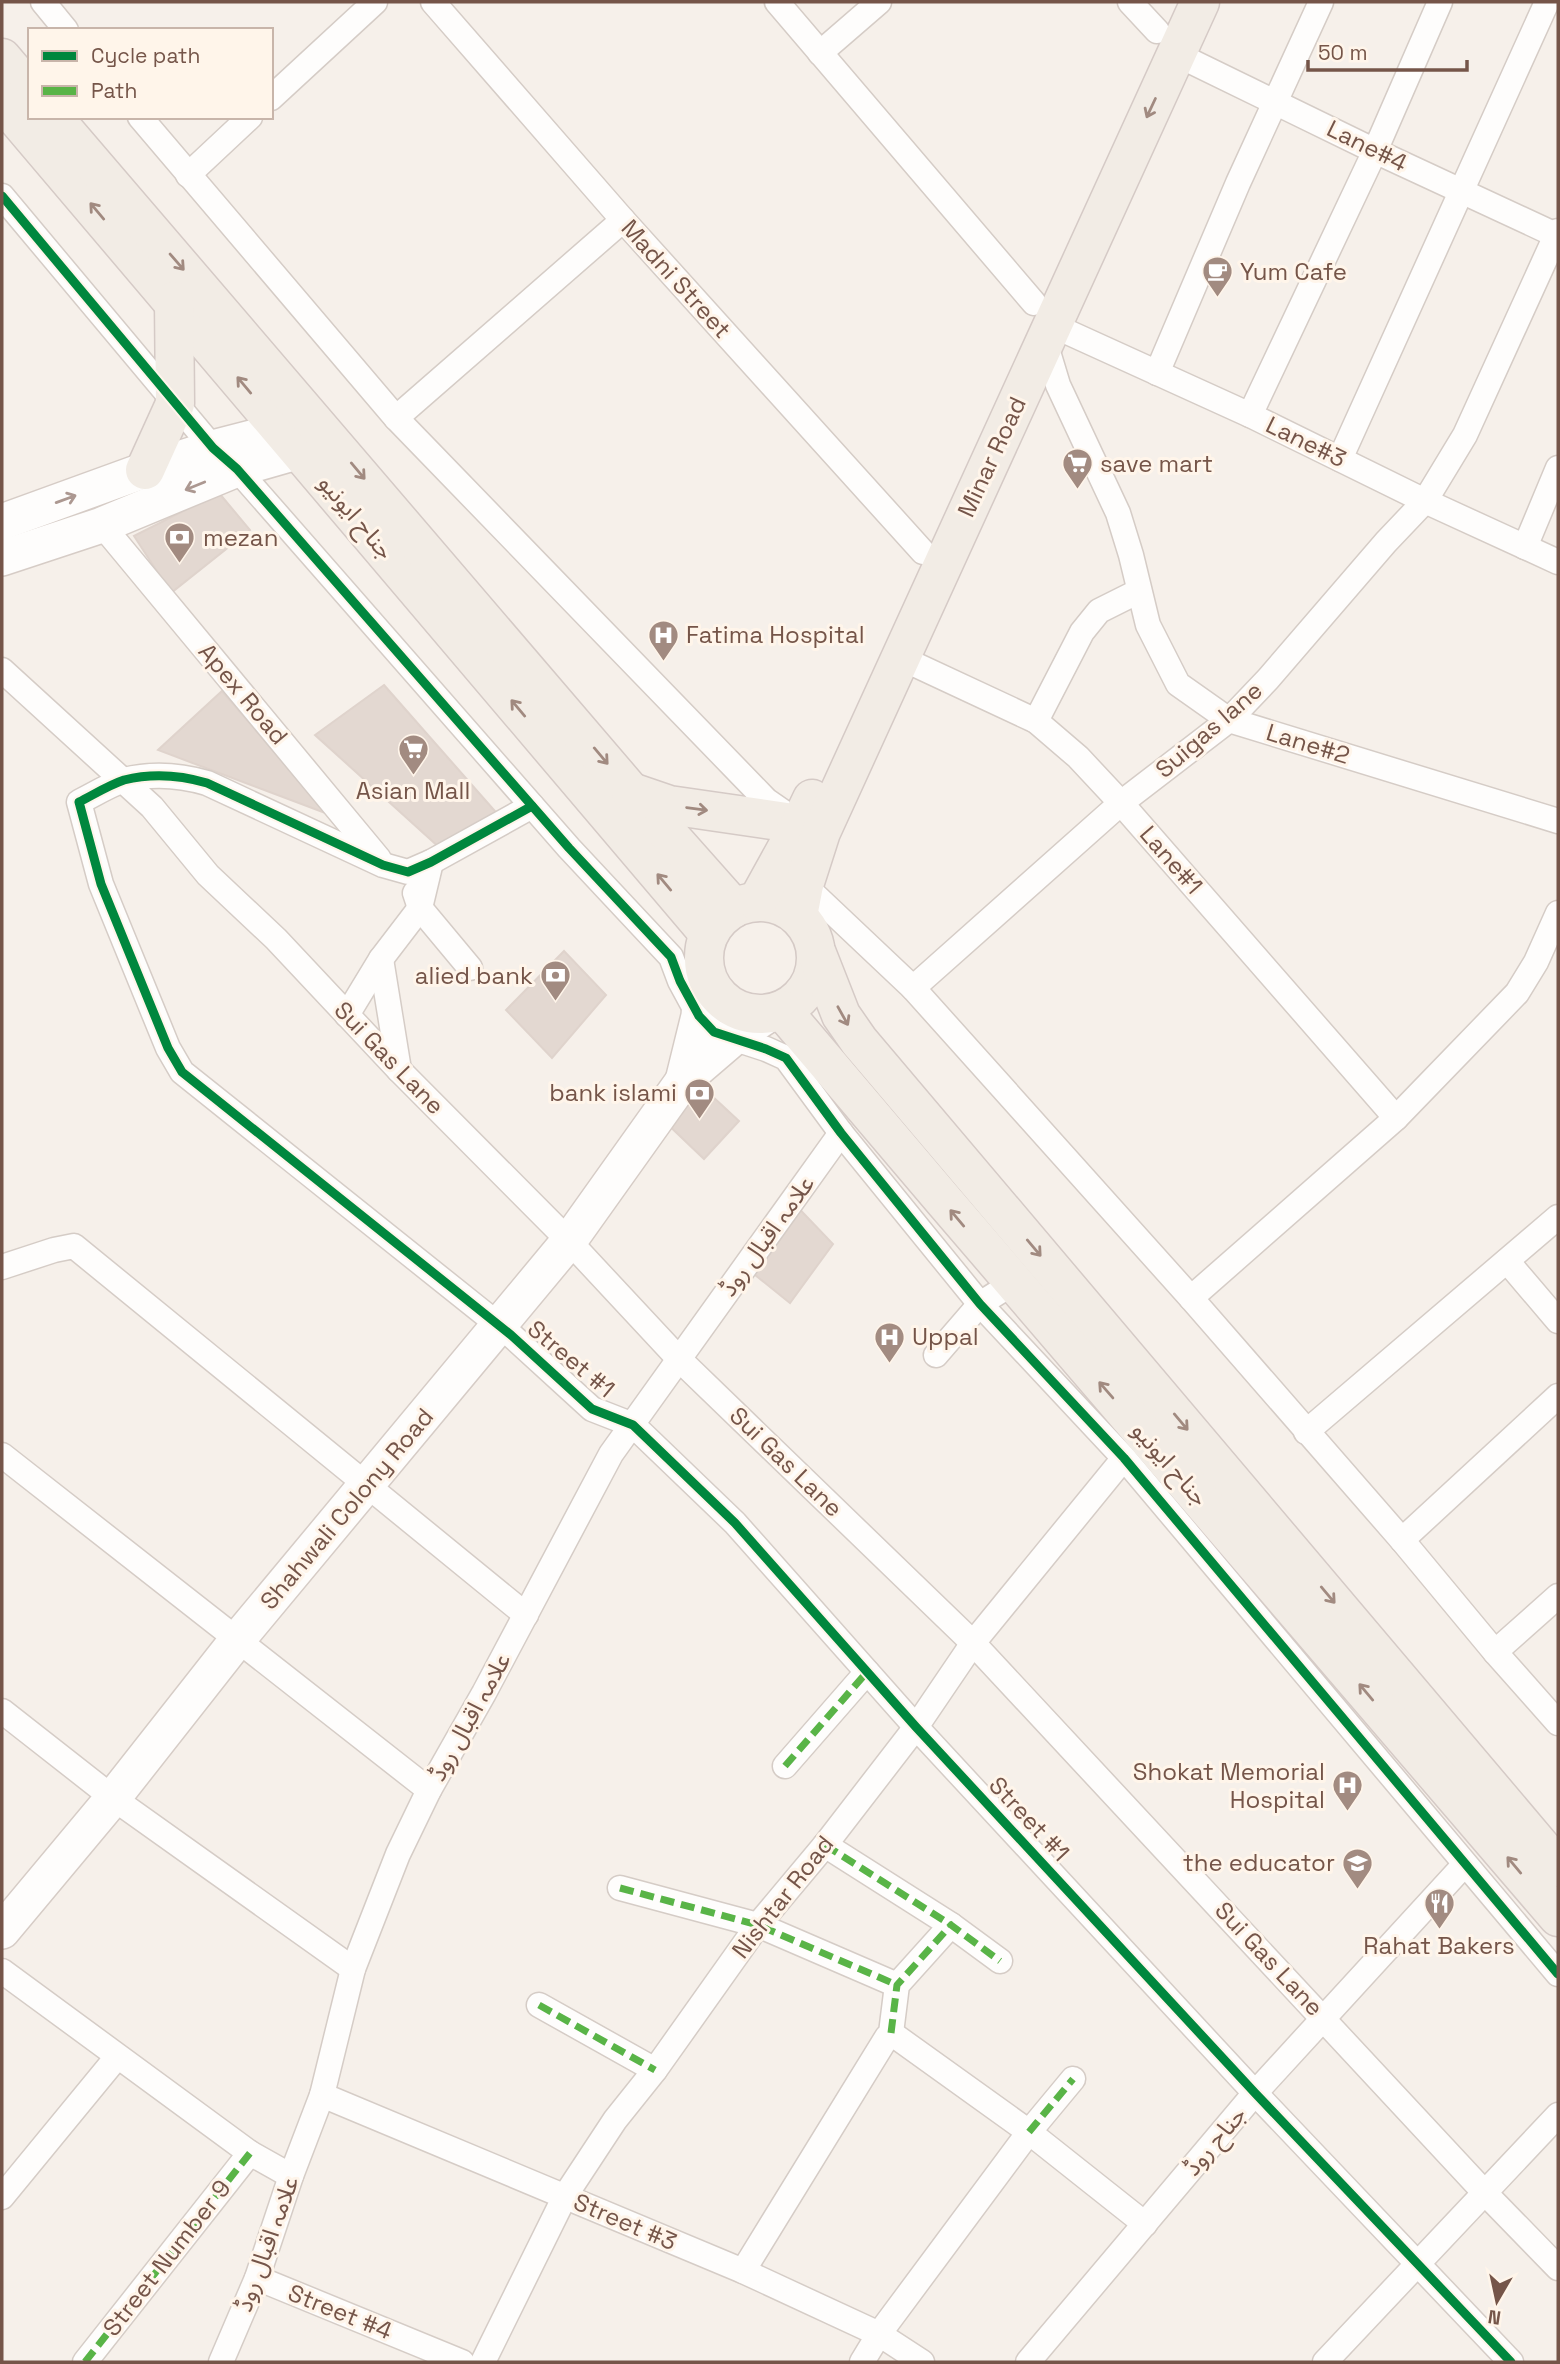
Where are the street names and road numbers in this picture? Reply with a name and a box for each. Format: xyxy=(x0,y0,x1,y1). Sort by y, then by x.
street label: Lane#4 xyxy=(1322,113,1413,178)
street label: Madni Street xyxy=(615,213,738,345)
street label: Minar Road xyxy=(950,392,1033,522)
street label: Lane#3 xyxy=(1261,409,1351,474)
street label: جناح ایونیو xyxy=(310,468,401,567)
street label: Apex Road xyxy=(192,636,295,751)
street label: Suigas lane xyxy=(1149,675,1269,785)
street label: Lane#2 xyxy=(1263,716,1354,771)
street label: Lane#1 xyxy=(1133,819,1210,900)
street label: Sui Gas Lane xyxy=(328,995,451,1121)
street label: علامہ اقبال روڈ xyxy=(712,1169,821,1302)
street label: Street #1 xyxy=(521,1313,621,1404)
street label: Sui Gas Lane xyxy=(723,1400,849,1523)
street label: Shahwali Colony Road xyxy=(253,1401,440,1616)
street label: جناح ایونیو xyxy=(1124,1415,1215,1514)
street label: علامہ اقبال روڈ xyxy=(422,1647,518,1786)
street label: Street #1 xyxy=(982,1770,1076,1867)
street label: Nishtar Road xyxy=(725,1829,840,1964)
street label: Sui Gas Lane xyxy=(1208,1895,1330,2022)
street label: جناح روڈ xyxy=(1176,2099,1254,2183)
street label: علامہ اقبال روڈ xyxy=(228,2172,305,2316)
street label: Street Number 9 xyxy=(96,2173,237,2342)
street label: Street #3 xyxy=(569,2186,681,2257)
street label: Street #4 xyxy=(284,2277,397,2346)

